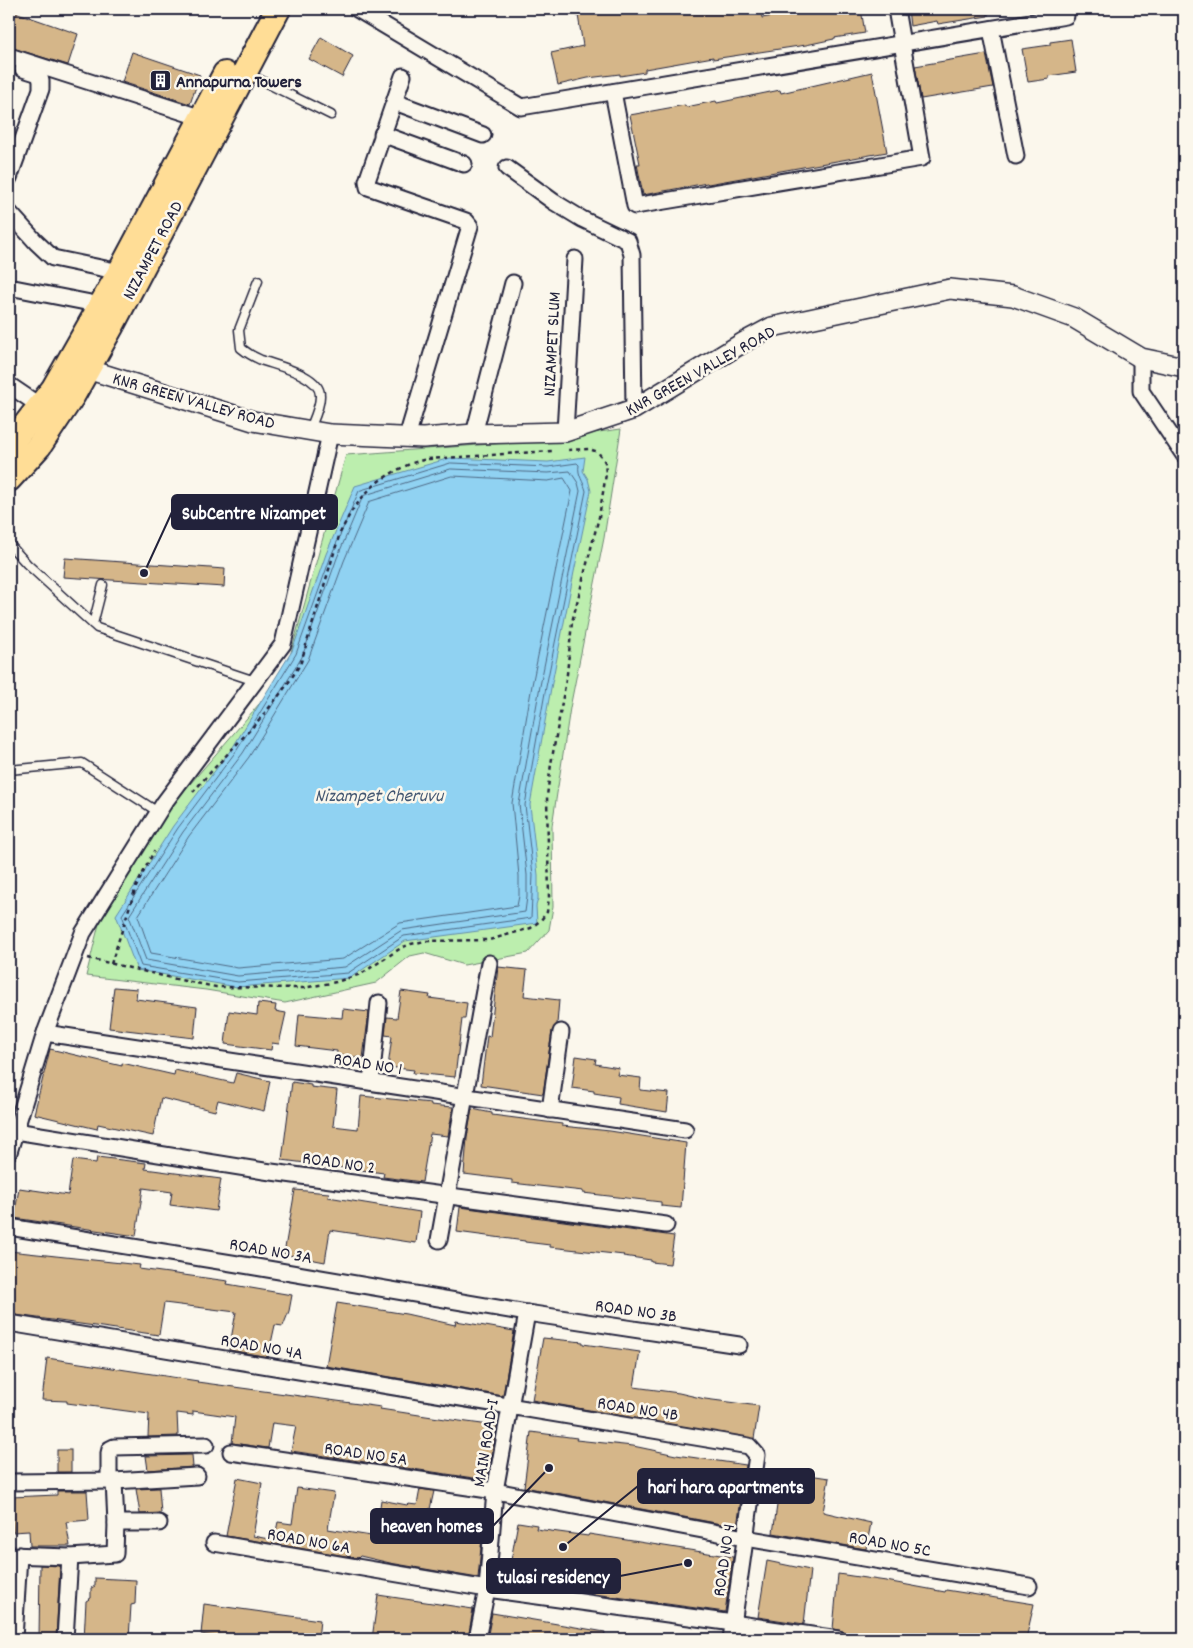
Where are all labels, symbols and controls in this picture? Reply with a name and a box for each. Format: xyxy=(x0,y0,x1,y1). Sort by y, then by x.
building icon: Annapurna Towers xyxy=(148,69,172,93)
place label: Annapurna Towers xyxy=(176,71,302,96)
street label: NIZAMPET ROAD xyxy=(118,197,191,305)
street label: NIZAMPET SLUM xyxy=(538,291,569,397)
street label: KNR GREEN VALLEY ROAD xyxy=(622,321,781,424)
street label: KNR GREEN VALLEY ROAD xyxy=(109,367,277,438)
callout: SubCentre Nizampet xyxy=(172,495,337,529)
text: SubCentre Nizampet xyxy=(182,502,326,529)
water label: Nizampet Cheruvu xyxy=(315,784,445,811)
street label: ROAD NO 1 xyxy=(331,1048,404,1083)
street label: ROAD NO 2 xyxy=(300,1147,377,1182)
street label: ROAD NO 3A xyxy=(227,1233,314,1272)
street label: ROAD NO 3B xyxy=(593,1294,678,1331)
street label: ROAD NO 4A xyxy=(219,1329,305,1368)
street label: ROAD NO 4B xyxy=(595,1392,680,1429)
street label: MAIN ROAD-I xyxy=(468,1397,507,1489)
street label: ROAD NO 5A xyxy=(322,1437,409,1474)
callout: hari hara apartments xyxy=(638,1469,814,1503)
text: hari hara apartments xyxy=(648,1476,804,1503)
callout: heaven homes xyxy=(371,1509,493,1543)
text: heaven homes xyxy=(381,1515,483,1542)
street label: ROAD NO 4 xyxy=(708,1522,743,1598)
street label: ROAD NO 6A xyxy=(265,1523,352,1562)
street label: ROAD NO 5C xyxy=(847,1526,933,1565)
callout: tulasi residency xyxy=(487,1559,620,1593)
text: tulasi residency xyxy=(497,1566,611,1593)

